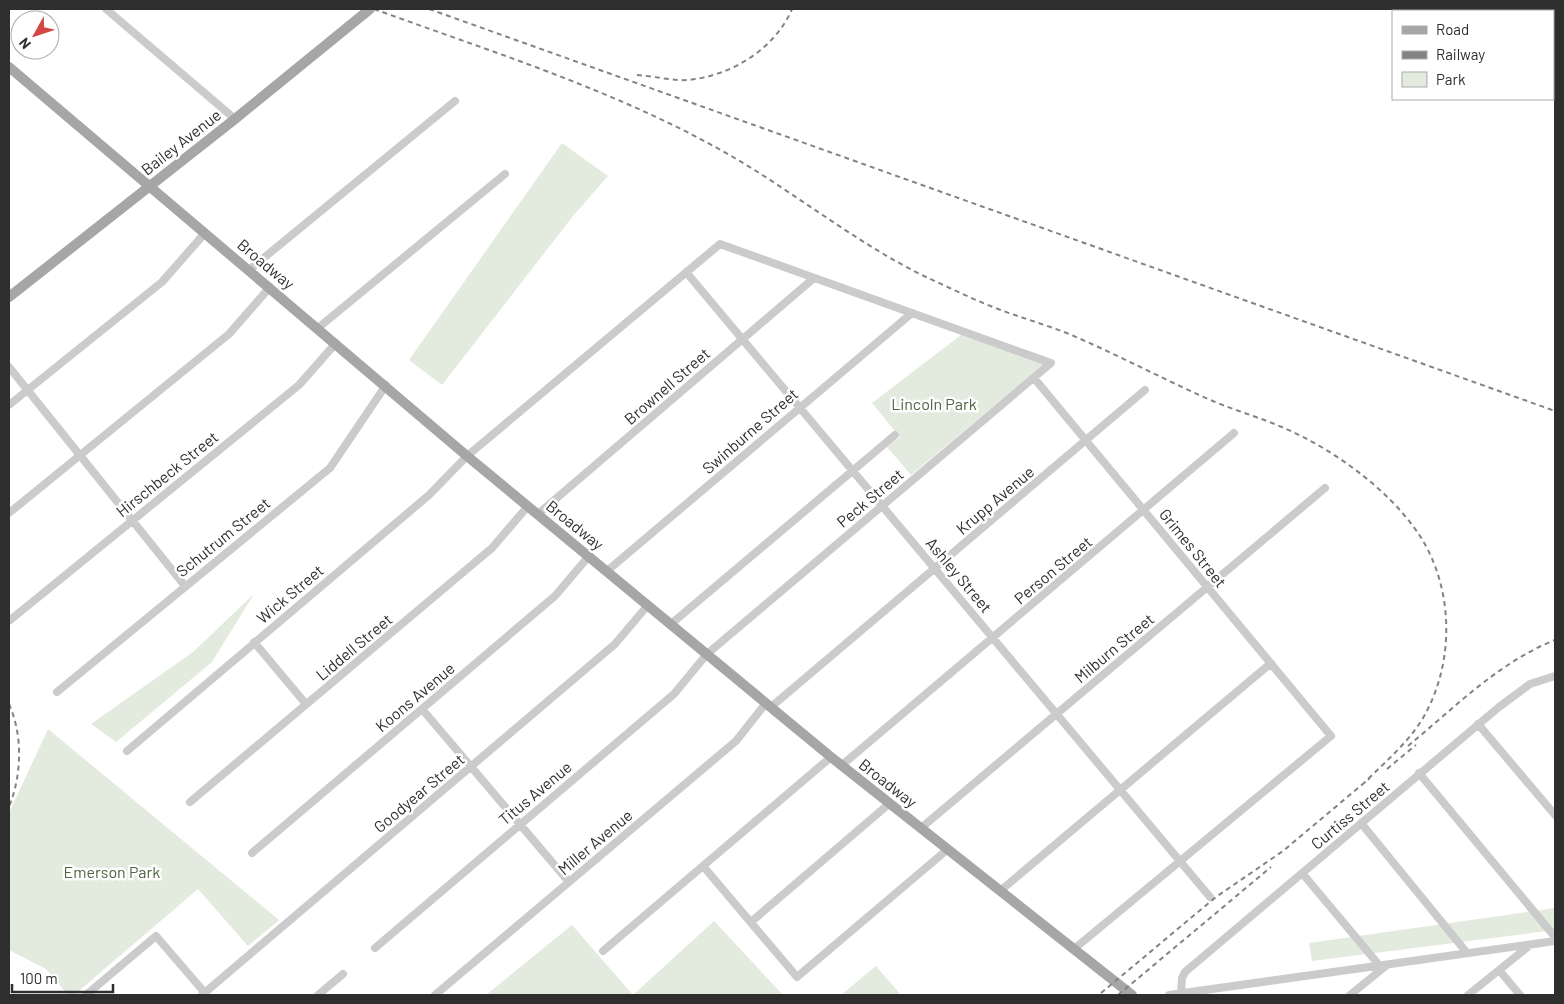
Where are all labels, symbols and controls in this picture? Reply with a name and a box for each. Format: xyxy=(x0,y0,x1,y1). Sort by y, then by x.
north arrow xyxy=(10,10,60,60)
legend xyxy=(1392,10,1554,100)
text: Road xyxy=(1436,20,1469,38)
text: N xyxy=(15,35,34,53)
text: Railway xyxy=(1436,45,1485,63)
text: Park xyxy=(1436,70,1466,88)
street label: Bailey Avenue xyxy=(137,105,224,179)
street label: Broadway xyxy=(234,234,299,293)
street label: Brownell Street xyxy=(620,343,713,428)
street label: Swinburne Street xyxy=(698,384,801,477)
park label: Lincoln Park xyxy=(891,394,977,413)
street label: Hirschbeck Street xyxy=(112,427,221,520)
street label: Krupp Avenue xyxy=(952,462,1038,538)
street label: Peck Street xyxy=(833,464,907,531)
street label: Schutrum Street xyxy=(172,493,273,580)
street label: Broadway xyxy=(543,496,608,554)
street label: Grimes Street xyxy=(1156,504,1231,591)
street label: Person Street xyxy=(1010,532,1095,608)
street label: Ashley Street xyxy=(922,533,996,616)
street label: Wick Street xyxy=(252,560,327,627)
street label: Liddell Street xyxy=(312,609,396,684)
street label: Milburn Street xyxy=(1070,609,1157,686)
street label: Koons Avenue xyxy=(371,658,458,735)
street label: Goodyear Street xyxy=(370,749,468,836)
street label: Broadway xyxy=(856,754,922,811)
street label: Titus Avenue xyxy=(494,757,575,829)
street label: Curtiss Street xyxy=(1307,776,1393,853)
street label: Miller Avenue xyxy=(554,805,636,878)
park label: Emerson Park xyxy=(64,862,160,881)
scale bar xyxy=(12,962,114,994)
text: 100 m xyxy=(20,969,58,987)

